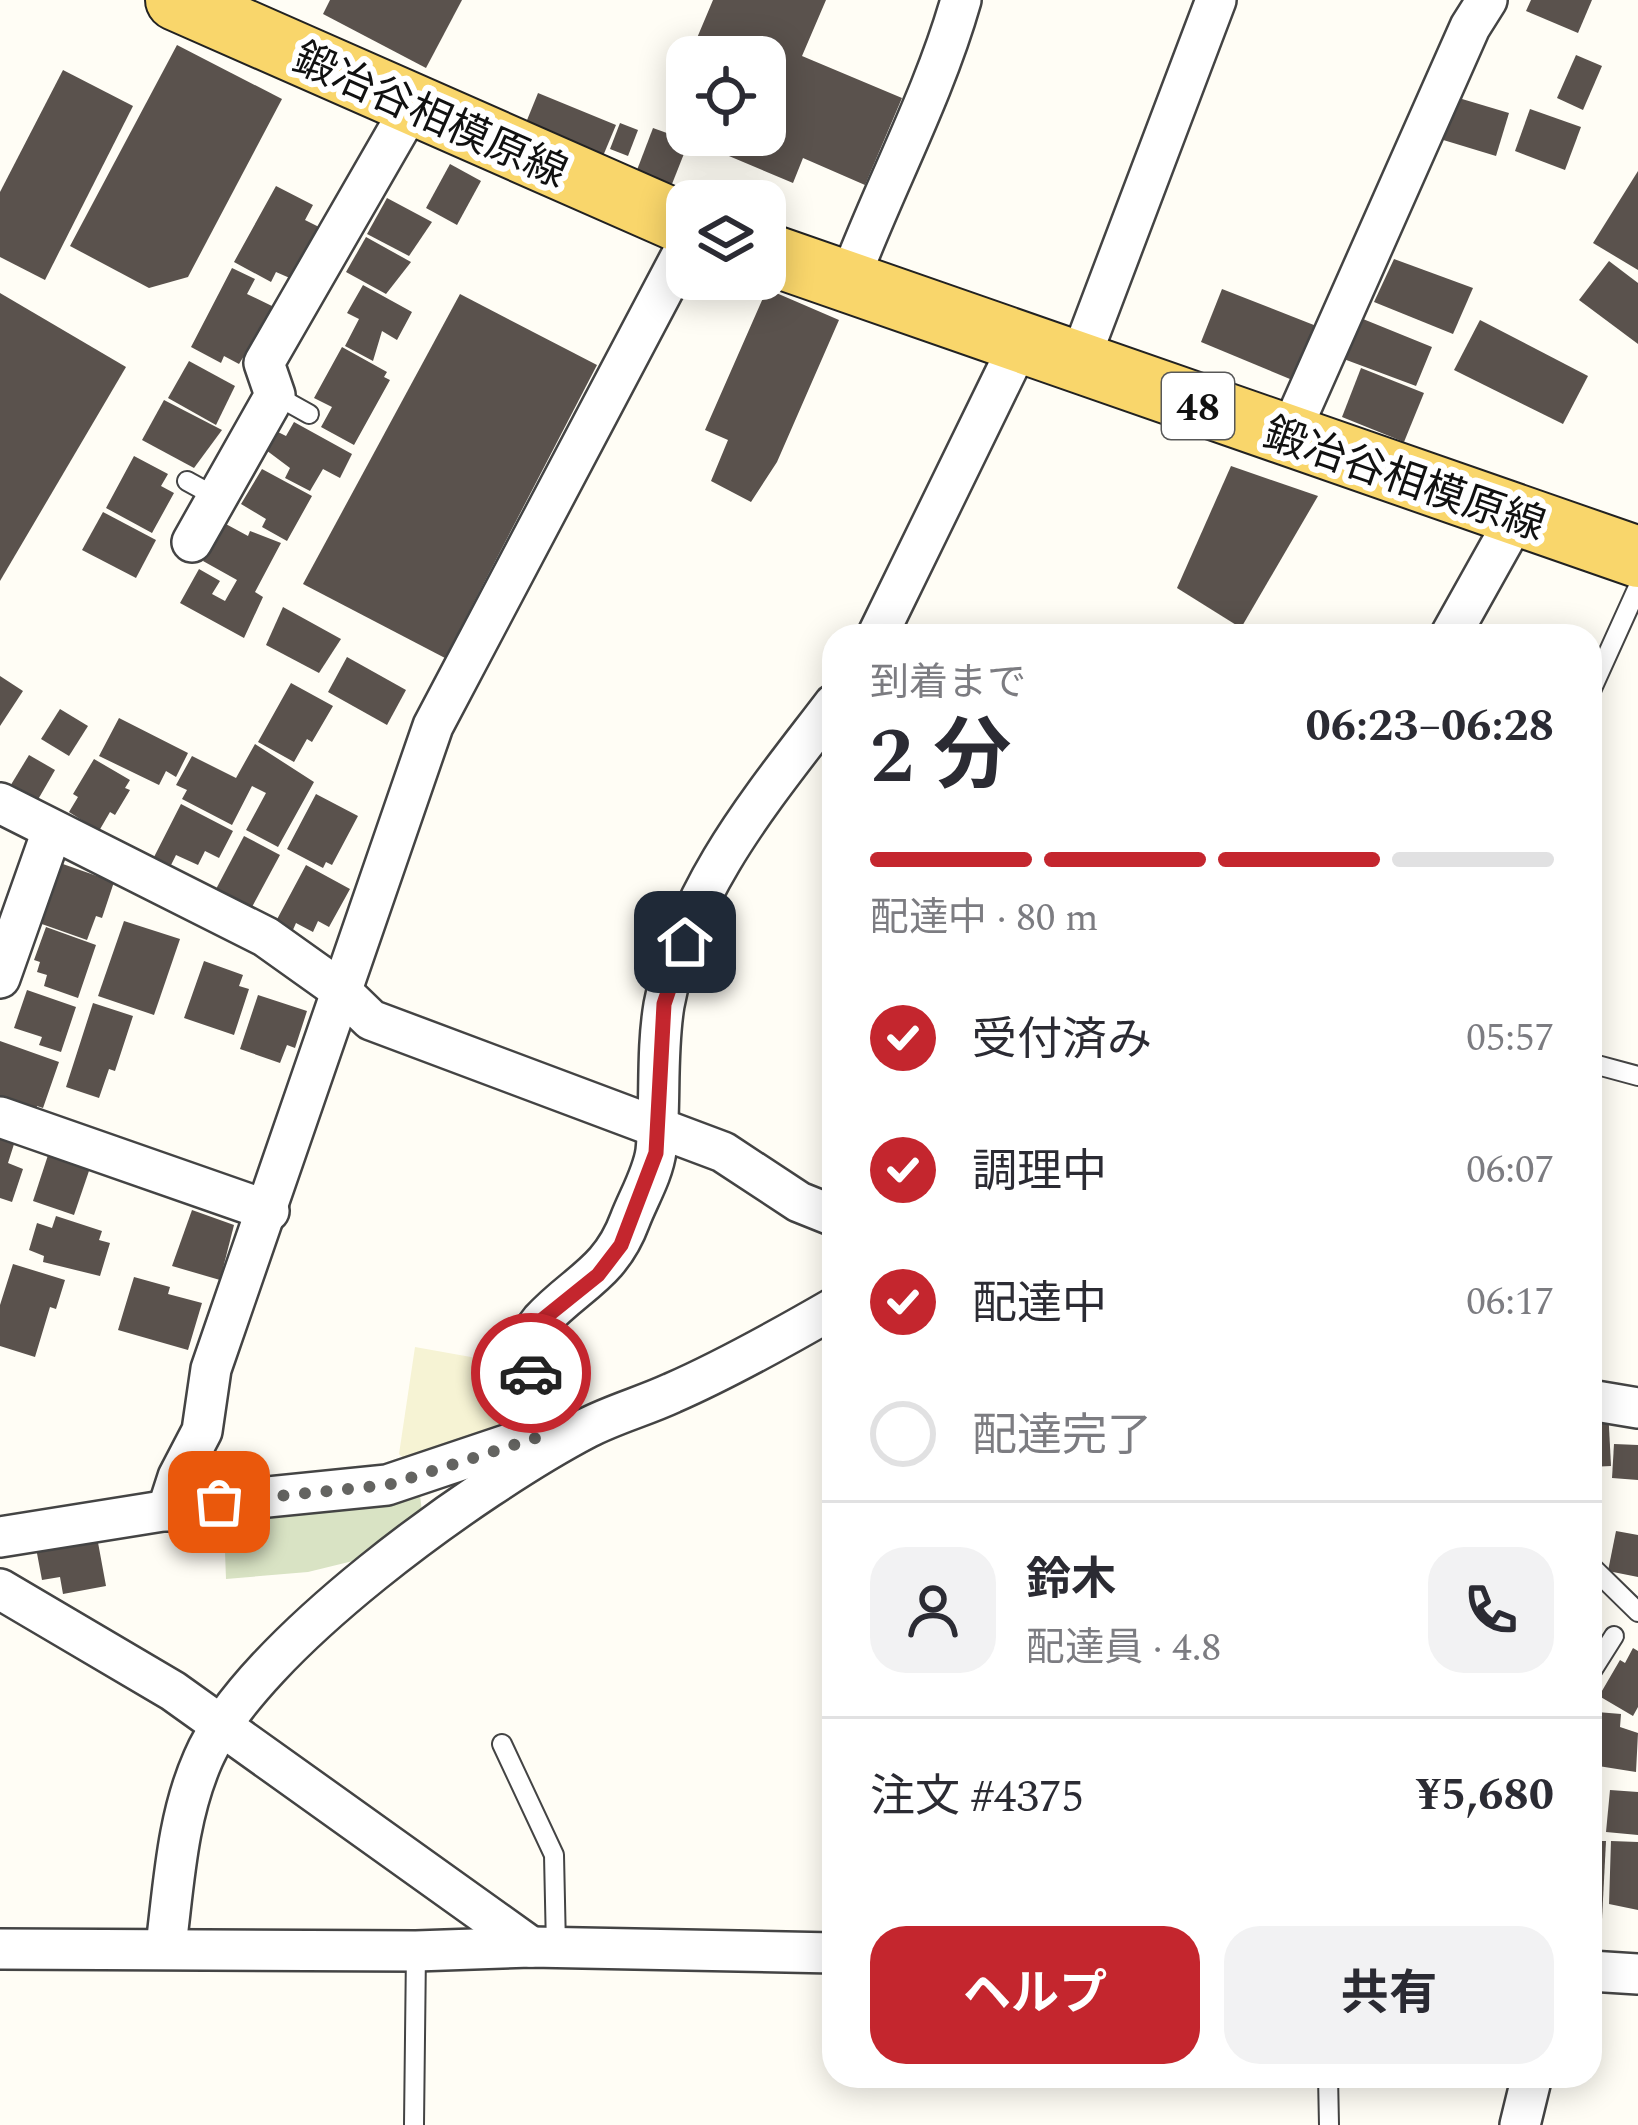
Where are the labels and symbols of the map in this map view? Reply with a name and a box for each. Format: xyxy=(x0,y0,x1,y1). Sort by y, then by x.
street label: 鍛冶谷相模原線 xyxy=(283,28,577,205)
road number: 48 xyxy=(1162,373,1234,439)
street label: 鍛冶谷相模原線 xyxy=(1255,403,1553,558)
pin xyxy=(634,891,736,993)
courier xyxy=(471,1313,591,1433)
pin xyxy=(168,1451,270,1553)

